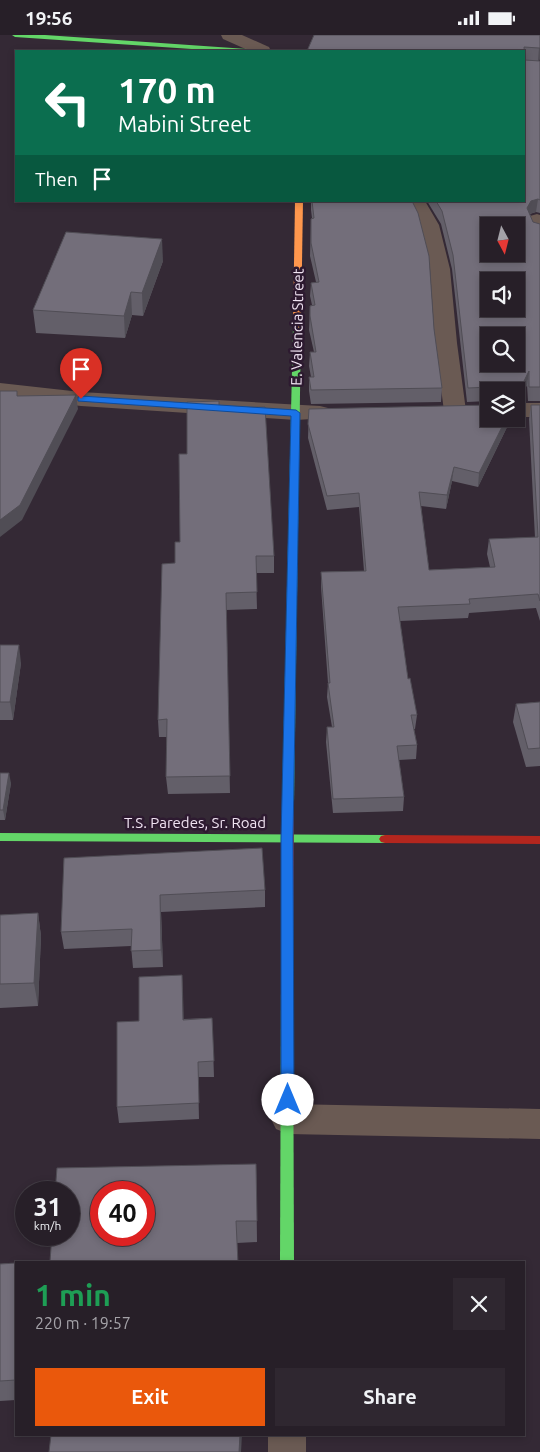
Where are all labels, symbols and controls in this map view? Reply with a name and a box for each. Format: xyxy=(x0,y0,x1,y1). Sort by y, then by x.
text: 19:56 xyxy=(25,7,73,29)
icon: left xyxy=(35,70,100,135)
text: 170 m xyxy=(118,70,216,110)
text: Mabini Street xyxy=(118,111,251,136)
icon: arrive xyxy=(88,165,116,193)
text: Then xyxy=(35,168,78,190)
north arrow xyxy=(480,217,525,263)
map controls xyxy=(480,217,525,427)
street label: E. Valencia Street xyxy=(287,268,307,386)
button: sound xyxy=(480,272,525,317)
button: search xyxy=(480,327,525,372)
pin xyxy=(60,348,102,399)
icon: arrive xyxy=(67,355,95,383)
button: layers xyxy=(480,382,525,427)
street label: T.S. Paredes, Sr. Road xyxy=(124,814,266,831)
position arrow xyxy=(261,1073,313,1125)
speed limit sign: 40 xyxy=(90,1181,155,1246)
text: 31 xyxy=(33,1193,62,1221)
text: km/h xyxy=(34,1219,61,1232)
text: 1 min xyxy=(35,1278,111,1312)
button: close xyxy=(453,1278,505,1330)
text: 220 m · 19:57 xyxy=(35,1314,131,1332)
button: Exit xyxy=(35,1368,265,1426)
button: Share xyxy=(275,1368,505,1426)

